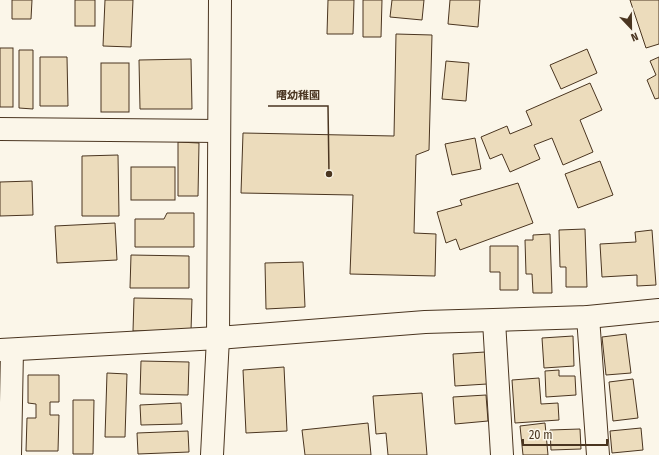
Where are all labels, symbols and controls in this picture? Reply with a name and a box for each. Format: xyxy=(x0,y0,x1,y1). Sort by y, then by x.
north arrow xyxy=(611,8,651,48)
text: N xyxy=(629,30,640,44)
callout: 曙幼稚園 xyxy=(268,83,328,106)
text: 曙幼稚園 xyxy=(276,89,320,102)
scale bar xyxy=(523,421,607,447)
text: 20 m xyxy=(529,428,553,442)

